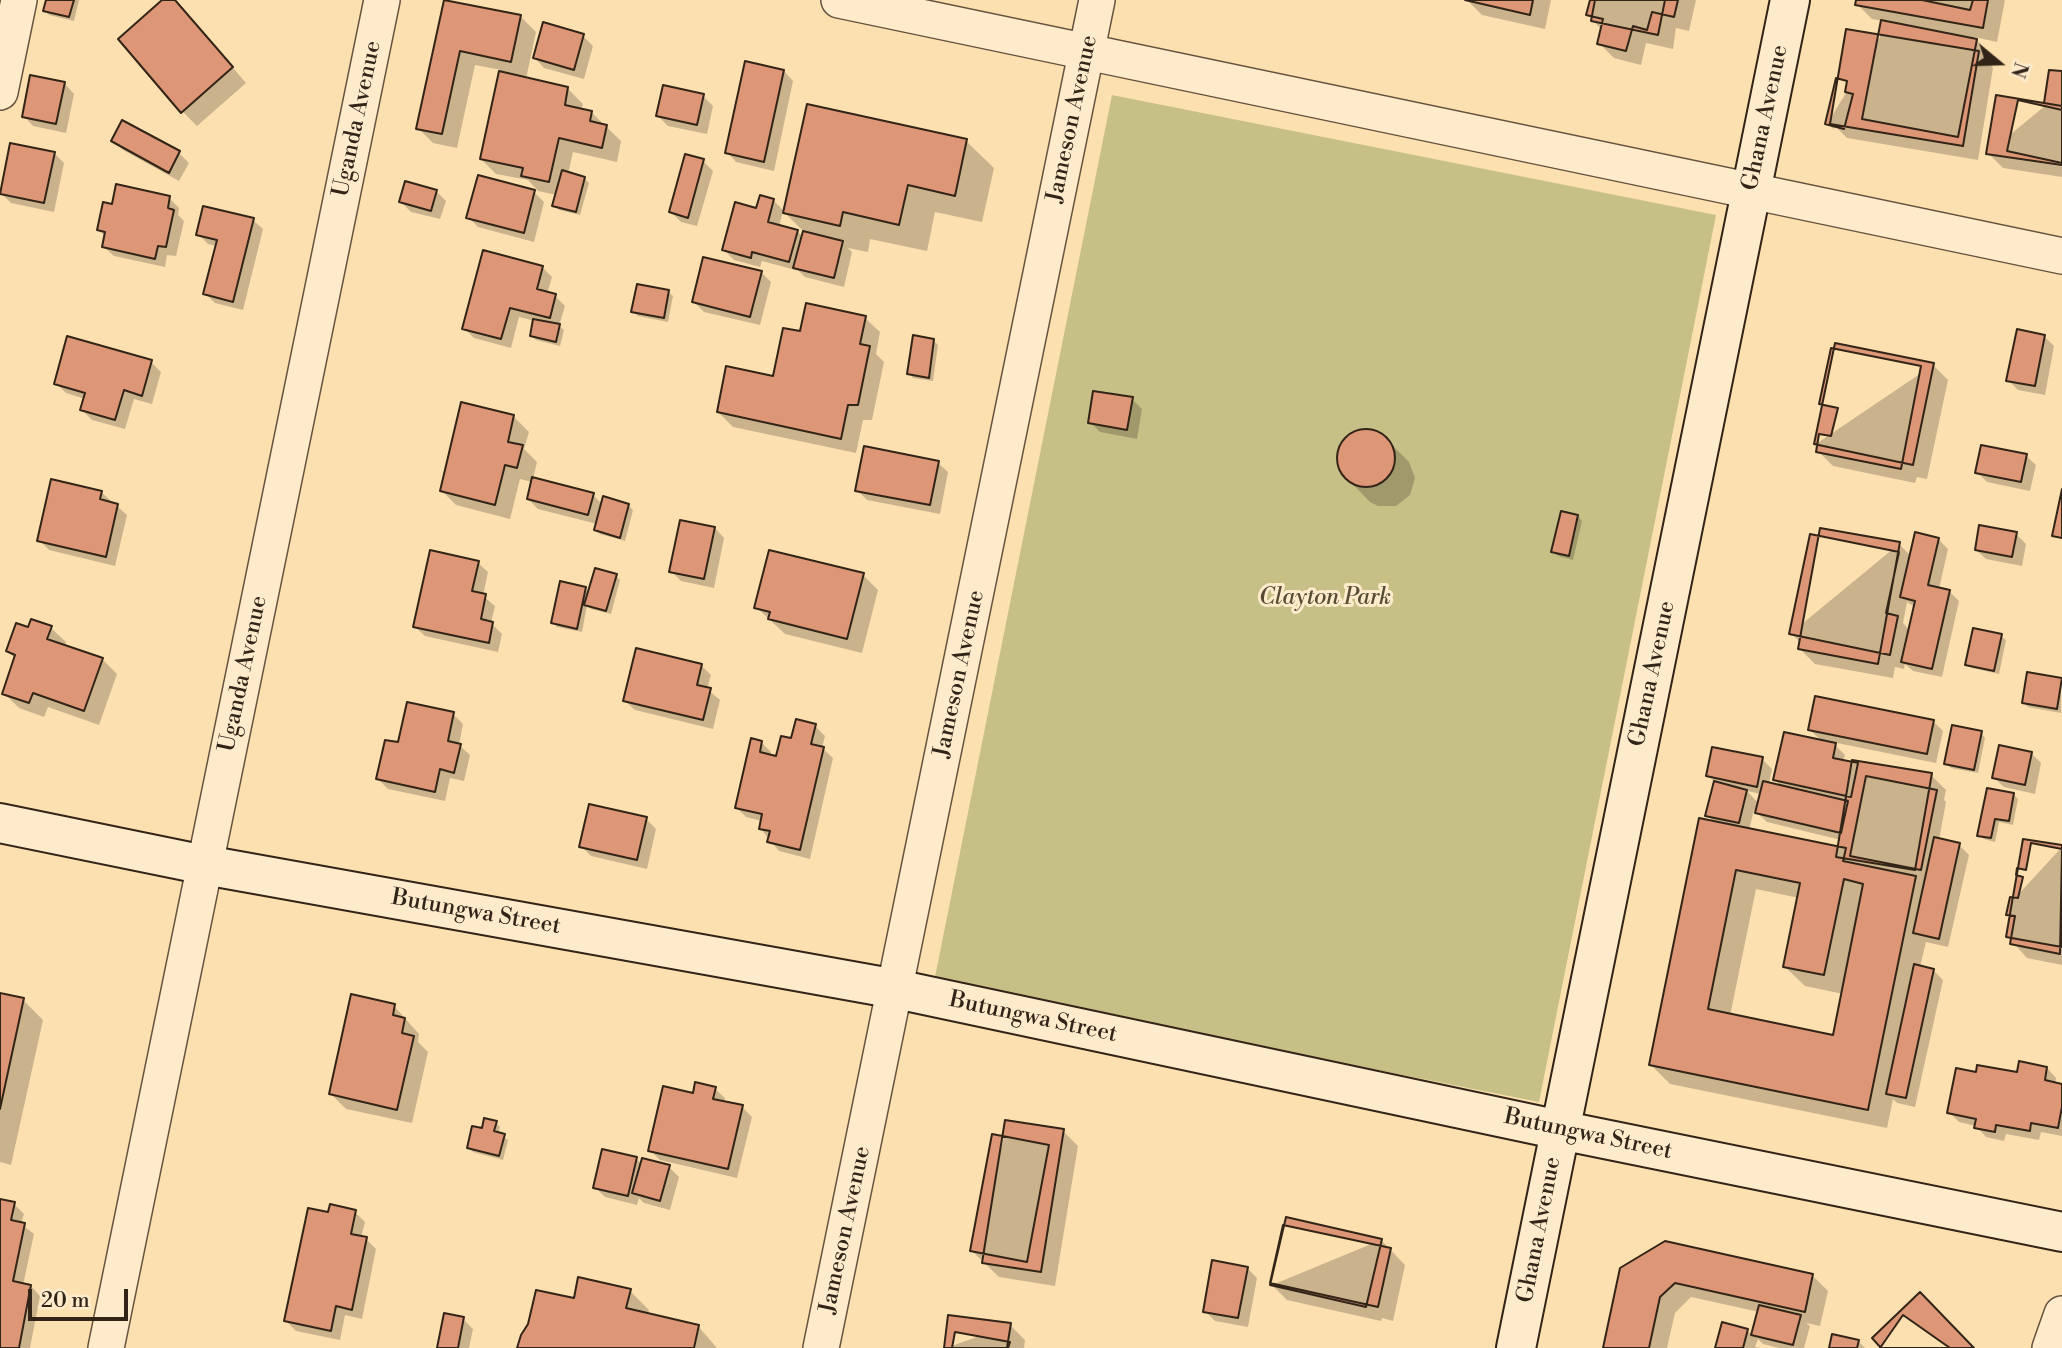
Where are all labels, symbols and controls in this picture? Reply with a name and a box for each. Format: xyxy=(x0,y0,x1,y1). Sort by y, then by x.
north arrow xyxy=(1964,28,2034,98)
street label: Jameson Avenue xyxy=(1042,33,1104,205)
street label: Uganda Avenue xyxy=(328,38,388,200)
street label: Ghana Avenue xyxy=(1737,43,1795,193)
text: N xyxy=(2005,59,2033,81)
park label: Clayton Park xyxy=(1259,584,1391,612)
street label: Jameson Avenue xyxy=(929,588,991,760)
street label: Uganda Avenue xyxy=(214,593,274,755)
street label: Ghana Avenue xyxy=(1624,599,1682,749)
street label: Butungwa Street xyxy=(389,885,563,941)
street label: Butungwa Street xyxy=(947,987,1119,1049)
street label: Butungwa Street xyxy=(1502,1104,1674,1166)
street label: Jameson Avenue xyxy=(815,1144,877,1316)
street label: Ghana Avenue xyxy=(1512,1155,1568,1305)
scale bar xyxy=(32,1274,131,1318)
text: 20 m xyxy=(41,1288,90,1314)

